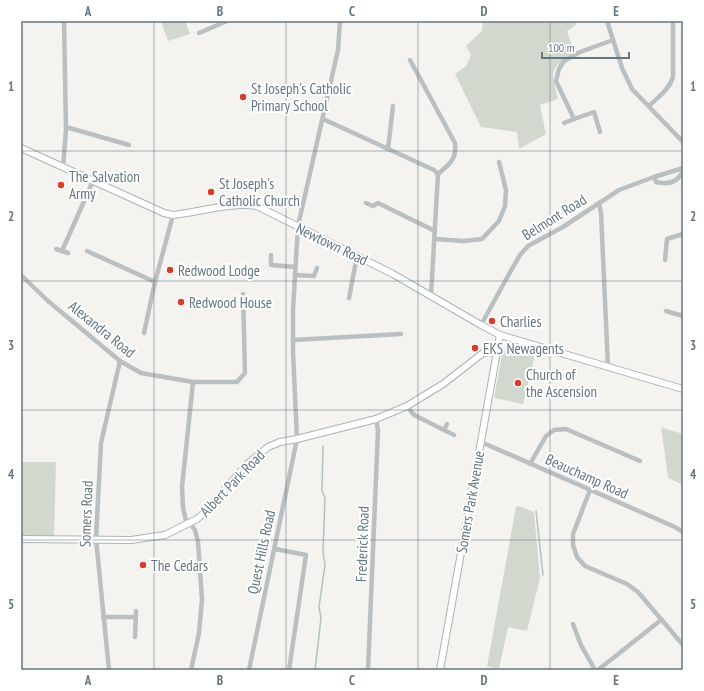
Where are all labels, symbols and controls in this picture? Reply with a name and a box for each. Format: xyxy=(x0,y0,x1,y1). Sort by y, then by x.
text: A xyxy=(84,3,92,20)
text: B xyxy=(217,3,223,20)
text: C xyxy=(349,3,355,20)
text: D xyxy=(481,3,488,20)
text: E xyxy=(613,3,619,20)
scale bar xyxy=(542,34,629,60)
text: 100 m xyxy=(548,40,575,55)
text: 1 xyxy=(8,78,14,95)
text: 1 xyxy=(690,78,696,95)
place label: St Joseph's Catholic Primary School xyxy=(251,79,352,115)
marker: St Joseph's Catholic Primary School xyxy=(238,92,248,102)
place label: The Salvation Army xyxy=(69,167,140,203)
place label: St Joseph's Catholic Church xyxy=(219,174,300,210)
marker: The Salvation Army xyxy=(56,180,66,190)
marker: St Joseph's Catholic Church xyxy=(206,187,216,197)
street label: Belmont Road xyxy=(518,190,590,244)
text: 2 xyxy=(8,208,14,225)
text: 2 xyxy=(690,208,696,225)
street label: Newtown Road xyxy=(293,218,371,270)
place label: Redwood Lodge xyxy=(178,261,260,280)
marker: Redwood Lodge xyxy=(165,265,175,275)
place label: Redwood House xyxy=(189,293,272,312)
street label: Alexandra Road xyxy=(65,296,139,362)
marker: Redwood House xyxy=(176,297,186,307)
place label: Charlies xyxy=(500,312,542,331)
marker: Charlies xyxy=(487,316,497,326)
text: 3 xyxy=(8,337,14,354)
text: 3 xyxy=(690,337,696,354)
place label: EKS Newagents xyxy=(483,339,564,358)
marker: EKS Newagents xyxy=(470,343,480,353)
place label: Church of the Ascension xyxy=(526,365,597,401)
marker: Church of the Ascension xyxy=(513,378,523,388)
street label: Albert Park Road xyxy=(195,446,269,520)
street label: Somers Park Avenue xyxy=(452,449,488,555)
street label: Beauchamp Road xyxy=(543,449,631,503)
text: 4 xyxy=(8,466,15,483)
text: 4 xyxy=(690,466,697,483)
street label: Somers Road xyxy=(75,480,97,548)
street label: Frederick Road xyxy=(351,506,373,582)
street label: Quest Hills Road xyxy=(243,508,279,596)
place label: The Cedars xyxy=(151,556,208,575)
marker: The Cedars xyxy=(138,560,148,570)
text: 5 xyxy=(8,596,14,613)
text: 5 xyxy=(690,596,696,613)
text: A xyxy=(84,672,92,689)
text: B xyxy=(217,672,223,689)
text: C xyxy=(349,672,355,689)
text: D xyxy=(481,672,488,689)
text: E xyxy=(613,672,619,689)

